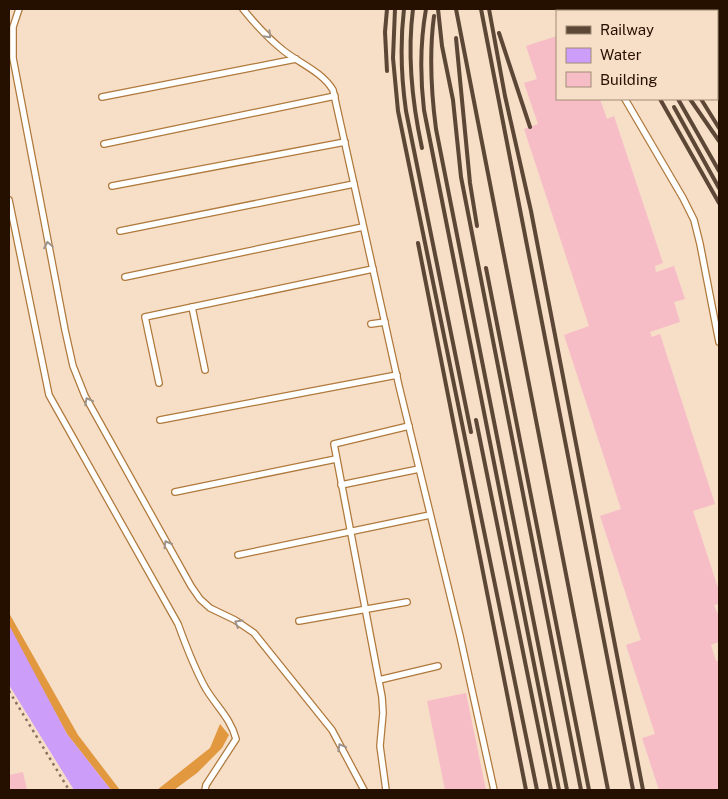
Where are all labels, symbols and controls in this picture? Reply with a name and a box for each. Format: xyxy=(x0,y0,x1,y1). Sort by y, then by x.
legend xyxy=(556,10,718,100)
text: Railway xyxy=(600,21,654,38)
one-way arrow xyxy=(262,30,271,39)
text: Water xyxy=(600,46,642,63)
text: Building xyxy=(600,71,658,88)
one-way arrow xyxy=(44,240,54,249)
one-way arrow xyxy=(84,398,94,407)
one-way arrow xyxy=(163,540,173,549)
one-way arrow xyxy=(235,620,244,630)
one-way arrow xyxy=(337,744,347,753)

